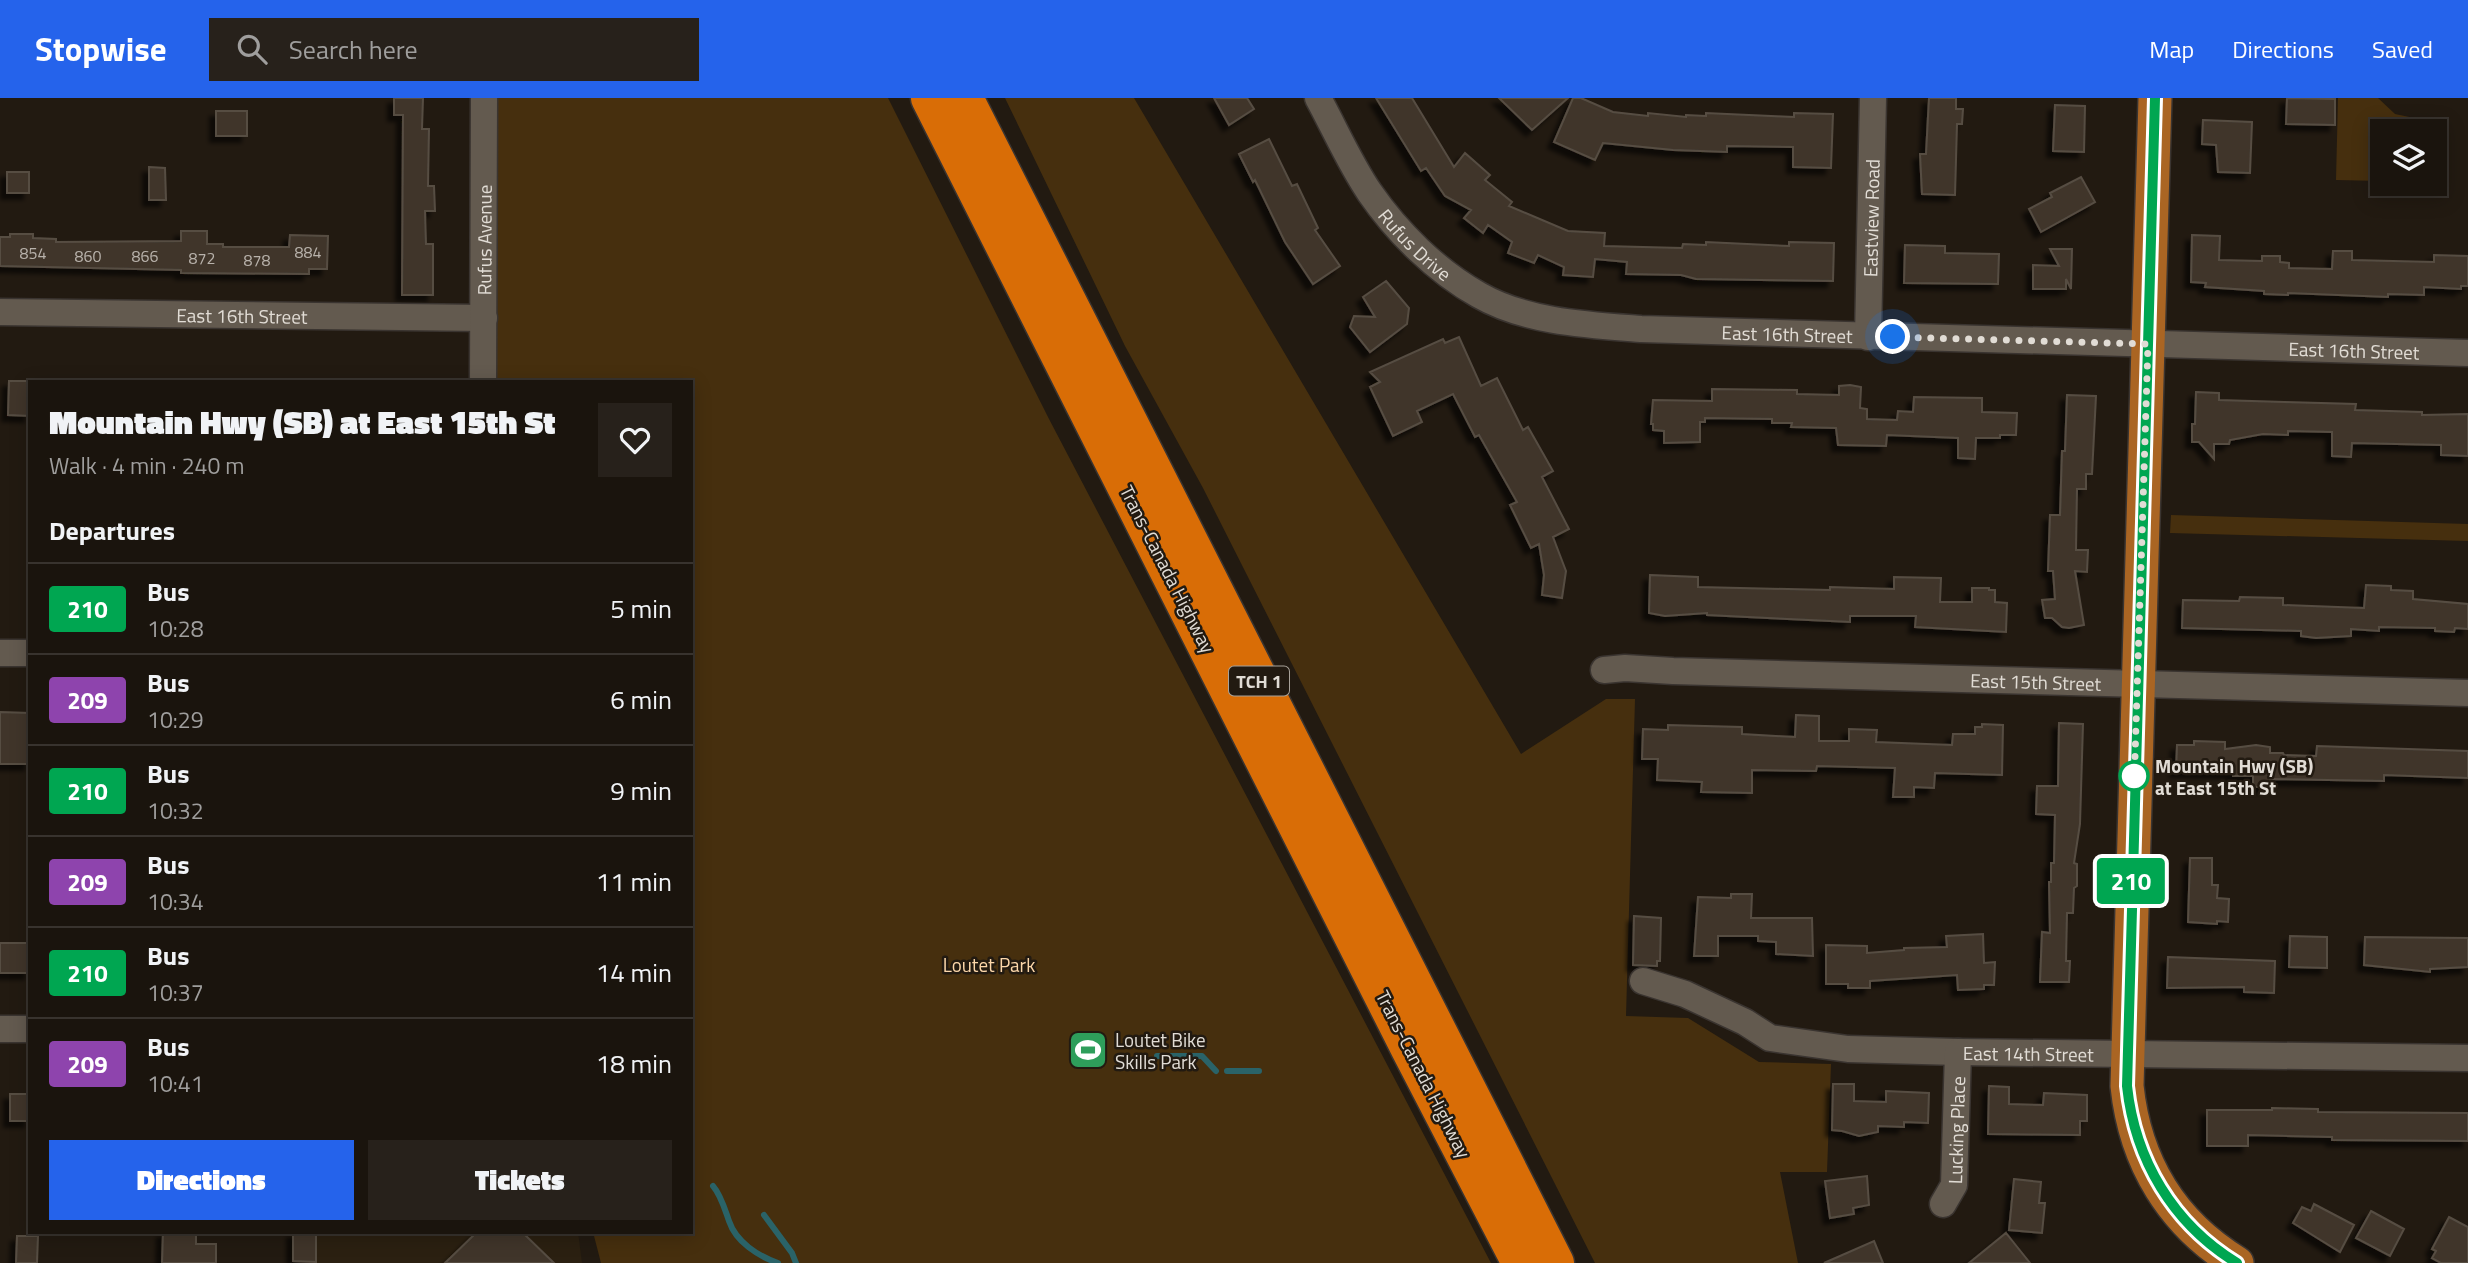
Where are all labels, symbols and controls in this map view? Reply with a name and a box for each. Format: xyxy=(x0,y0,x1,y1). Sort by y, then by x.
search box xyxy=(209,18,699,81)
text: Stopwise xyxy=(35,24,167,74)
icon: search xyxy=(233,30,271,68)
text: Search here xyxy=(289,30,418,69)
text: Map xyxy=(2149,31,2194,67)
text: Directions xyxy=(2232,31,2334,67)
text: Saved xyxy=(2372,31,2433,67)
map controls xyxy=(2370,119,2447,196)
button: layers xyxy=(2370,119,2447,196)
street label: Eastview Road xyxy=(1855,159,1886,277)
street label: Rufus Avenue xyxy=(469,185,498,295)
street label: Rufus Drive xyxy=(1372,202,1458,287)
house number: 884 xyxy=(295,240,321,264)
house number: 854 xyxy=(20,241,46,265)
house number: 860 xyxy=(75,244,101,268)
house number: 866 xyxy=(132,244,158,268)
house number: 872 xyxy=(189,246,215,270)
house number: 878 xyxy=(244,248,270,272)
street label: East 16th Street xyxy=(176,300,308,330)
street label: East 16th Street xyxy=(1721,317,1853,350)
your location xyxy=(1875,319,1910,354)
street label: East 16th Street xyxy=(2288,333,2420,366)
text: Mountain Hwy (SB) at East 15th St xyxy=(49,397,556,447)
button: heart xyxy=(598,403,672,477)
text: Walk · 4 min · 240 m xyxy=(49,448,245,483)
street label: Trans-Canada Highway xyxy=(1113,480,1223,658)
text: Departures xyxy=(49,511,175,550)
text: Bus xyxy=(147,572,189,611)
text: 5 min xyxy=(610,589,672,628)
text: 210 xyxy=(67,591,108,627)
text: 10:28 xyxy=(147,611,204,646)
text: Bus xyxy=(147,663,189,702)
street label: East 15th Street xyxy=(1970,665,2102,697)
road number: TCH 1 xyxy=(1229,666,1289,696)
text: 6 min xyxy=(610,680,672,719)
text: 209 xyxy=(67,682,108,718)
text: 10:29 xyxy=(147,702,204,737)
place label: Mountain Hwy (SB) at East 15th St xyxy=(2155,751,2313,802)
text: Bus xyxy=(147,754,189,793)
marker: Mountain Hwy (SB) at East 15th St xyxy=(2119,761,2149,791)
text: 9 min xyxy=(610,771,672,810)
text: 210 xyxy=(67,773,108,809)
text: 10:32 xyxy=(147,793,204,828)
text: Bus xyxy=(147,845,189,884)
line badge: 210 xyxy=(2091,858,2171,904)
text: 11 min xyxy=(596,862,672,901)
text: 210 xyxy=(2111,863,2151,899)
text: 209 xyxy=(67,864,108,900)
text: 10:34 xyxy=(147,884,204,919)
text: Bus xyxy=(147,936,189,975)
park label: Loutet Park xyxy=(943,950,1035,979)
text: 14 min xyxy=(596,953,672,992)
text: 210 xyxy=(67,955,108,991)
text: 10:37 xyxy=(147,975,204,1010)
street label: Trans-Canada Highway xyxy=(1369,985,1479,1163)
place label: Loutet Bike Skills Park xyxy=(1115,1025,1206,1076)
text: Bus xyxy=(147,1027,189,1066)
sports icon: Loutet Bike Skills Park xyxy=(1067,1029,1109,1071)
street label: East 14th Street xyxy=(1963,1038,2094,1068)
text: 18 min xyxy=(596,1044,672,1083)
text: 209 xyxy=(67,1046,108,1082)
text: 10:41 xyxy=(147,1066,204,1101)
street label: Lucking Place xyxy=(1940,1076,1972,1184)
button: Directions xyxy=(49,1140,354,1220)
button: Tickets xyxy=(368,1140,672,1220)

